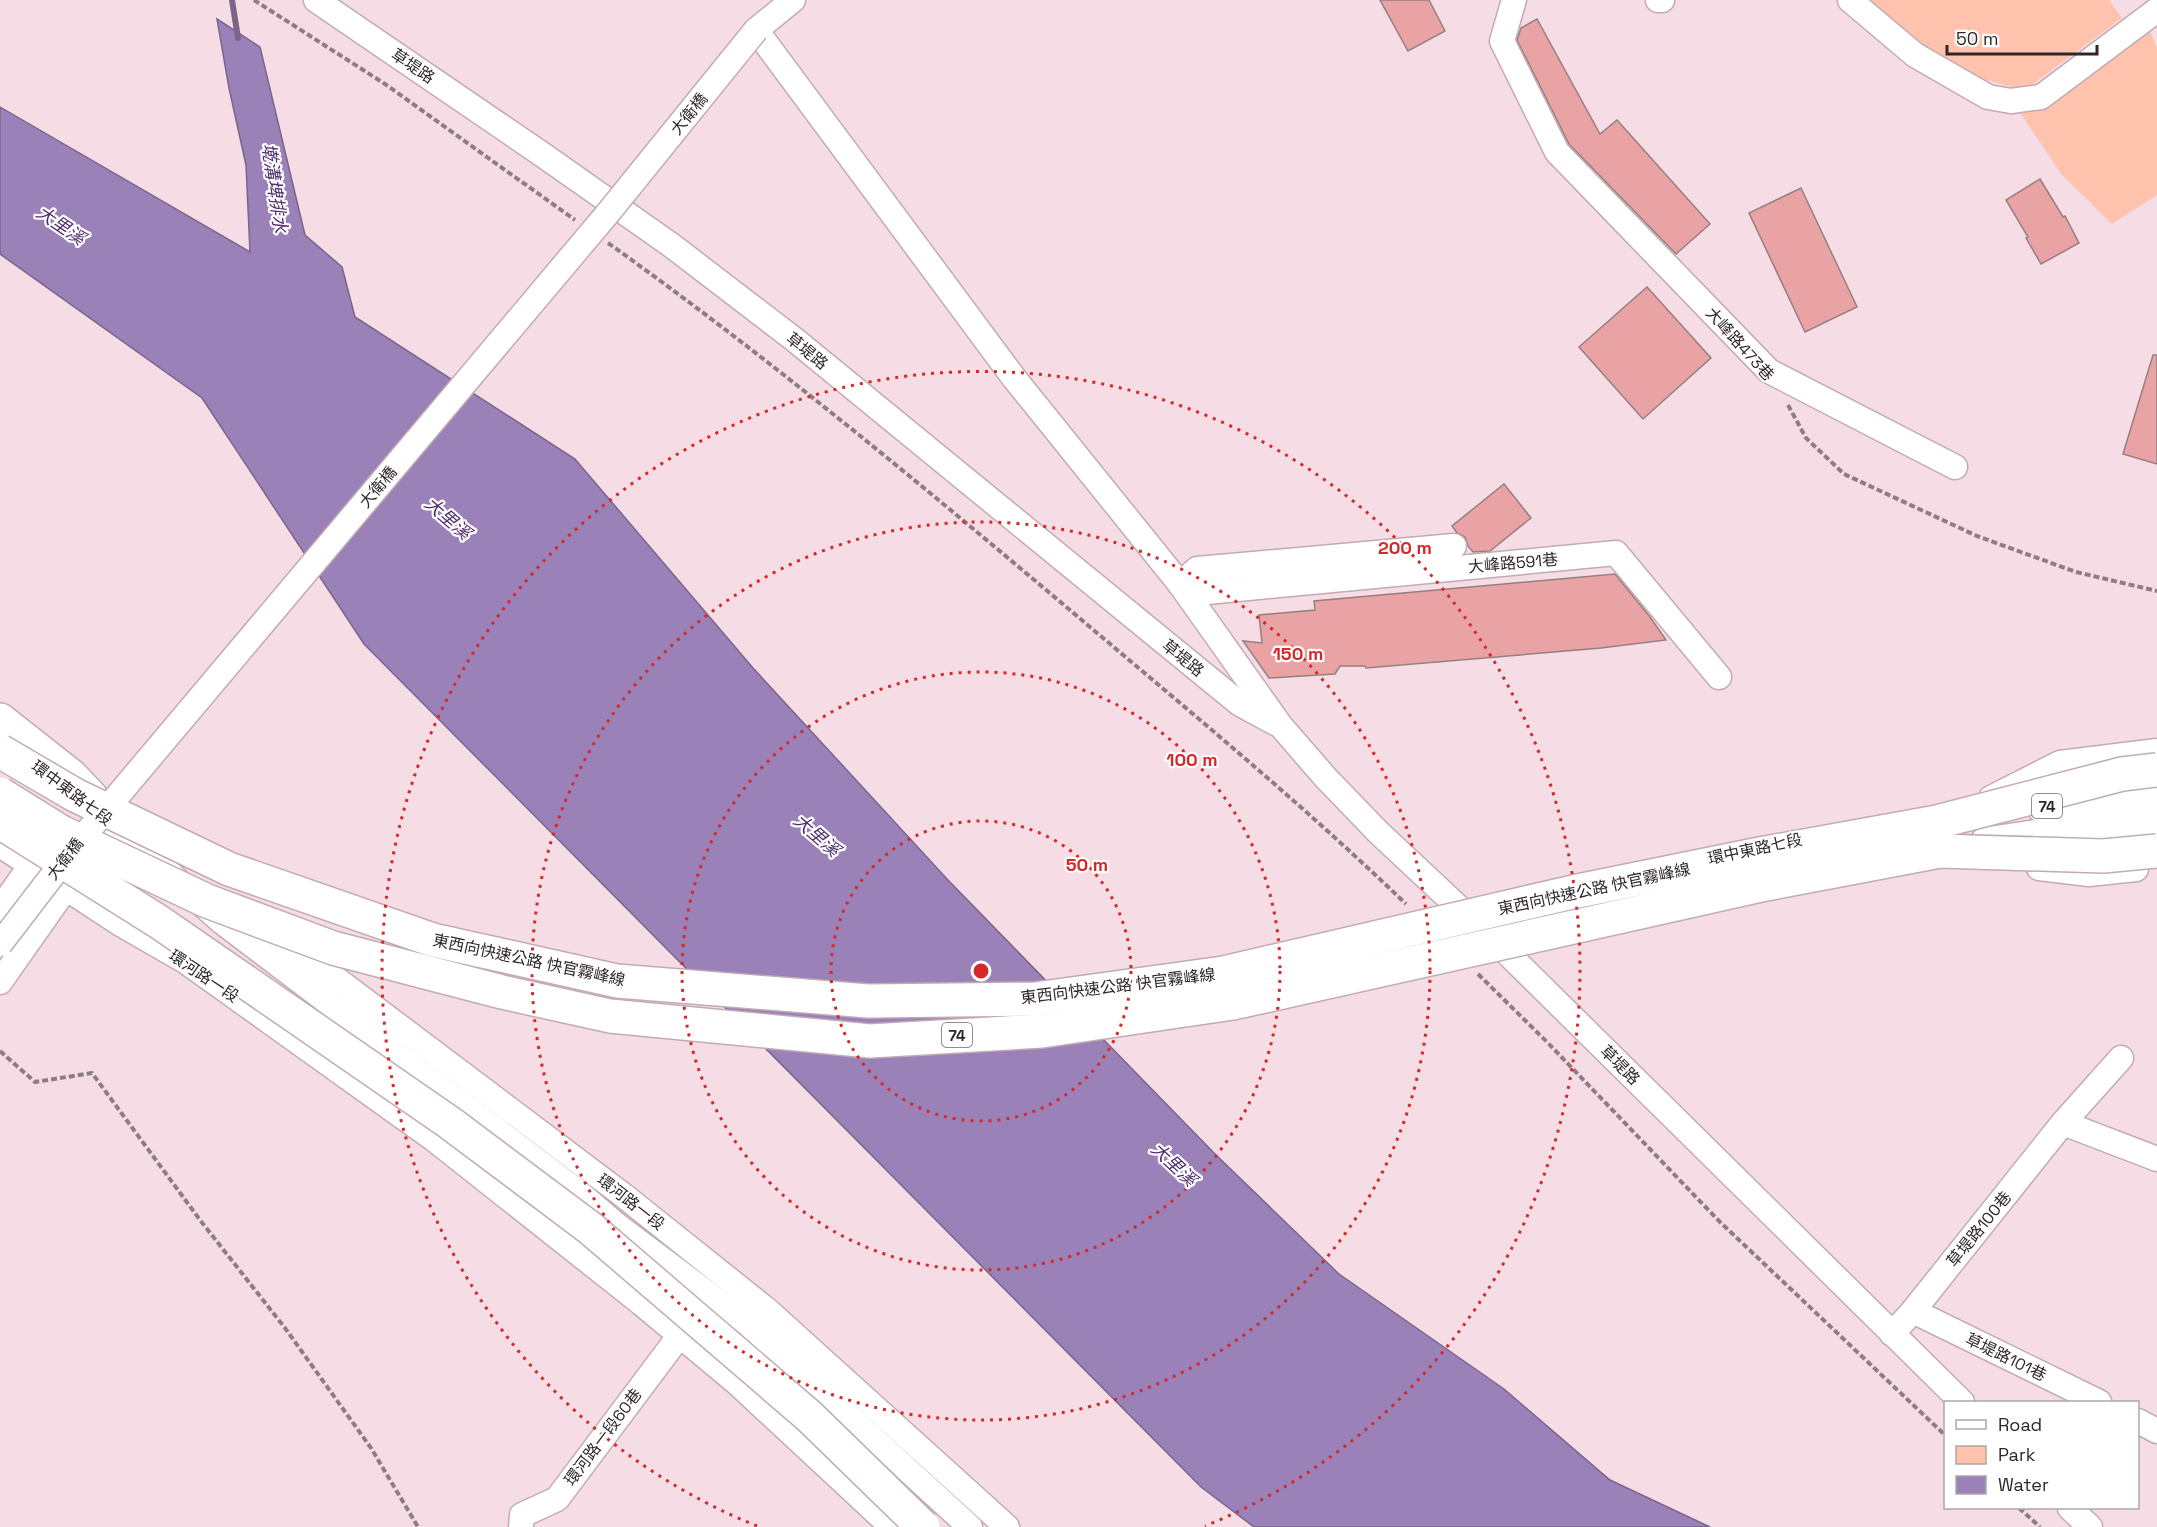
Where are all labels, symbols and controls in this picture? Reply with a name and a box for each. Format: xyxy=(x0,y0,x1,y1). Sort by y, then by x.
scale bar xyxy=(1947,18,2097,56)
text: 50 m xyxy=(1956,27,1998,50)
street label: 草堤路 xyxy=(387,44,439,88)
street label: 大衛橋 xyxy=(666,89,712,139)
water label: 墘溝埤排水 xyxy=(257,142,293,235)
water label: 大里溪 xyxy=(32,200,92,251)
street label: 大峰路473巷 xyxy=(1701,303,1779,385)
street label: 草堤路 xyxy=(782,328,832,374)
street label: 大衛橋 xyxy=(355,462,401,512)
water label: 大里溪 xyxy=(420,492,478,546)
text: 200 m xyxy=(1378,536,1432,559)
street label: 大峰路591巷 xyxy=(1467,549,1559,577)
street label: 草堤路 xyxy=(1158,635,1208,681)
text: 150 m xyxy=(1273,642,1323,665)
text: 100 m xyxy=(1166,748,1218,771)
street label: 環中東路七段 xyxy=(27,756,117,830)
road number: 74 xyxy=(2032,794,2062,818)
water label: 大里溪 xyxy=(789,809,847,863)
street label: 環中東路七段 xyxy=(1706,829,1804,869)
street label: 大衛橋 xyxy=(42,834,88,884)
text: 50 m xyxy=(1066,853,1108,876)
street label: 東西向快速公路 快官霧峰線 xyxy=(1496,858,1692,920)
street label: 東西向快速公路 快官霧峰線 xyxy=(431,929,627,991)
street label: 環河路一段 xyxy=(165,945,243,1007)
centre of rings xyxy=(971,961,991,981)
street label: 東西向快速公路 快官霧峰線 xyxy=(1019,964,1217,1008)
road number: 74 xyxy=(942,1023,972,1047)
street label: 草堤路 xyxy=(1596,1041,1644,1089)
water label: 大里溪 xyxy=(1146,1137,1204,1193)
street label: 環河路一段 xyxy=(593,1169,669,1235)
street label: 草堤路100巷 xyxy=(1942,1187,2016,1271)
street label: 草堤路101巷 xyxy=(1962,1328,2050,1386)
street label: 環河路一段60巷 xyxy=(560,1384,646,1490)
legend xyxy=(1944,1401,2139,1509)
text: Road xyxy=(1998,1413,2042,1436)
text: Park xyxy=(1998,1443,2036,1466)
text: Water xyxy=(1998,1473,2049,1496)

